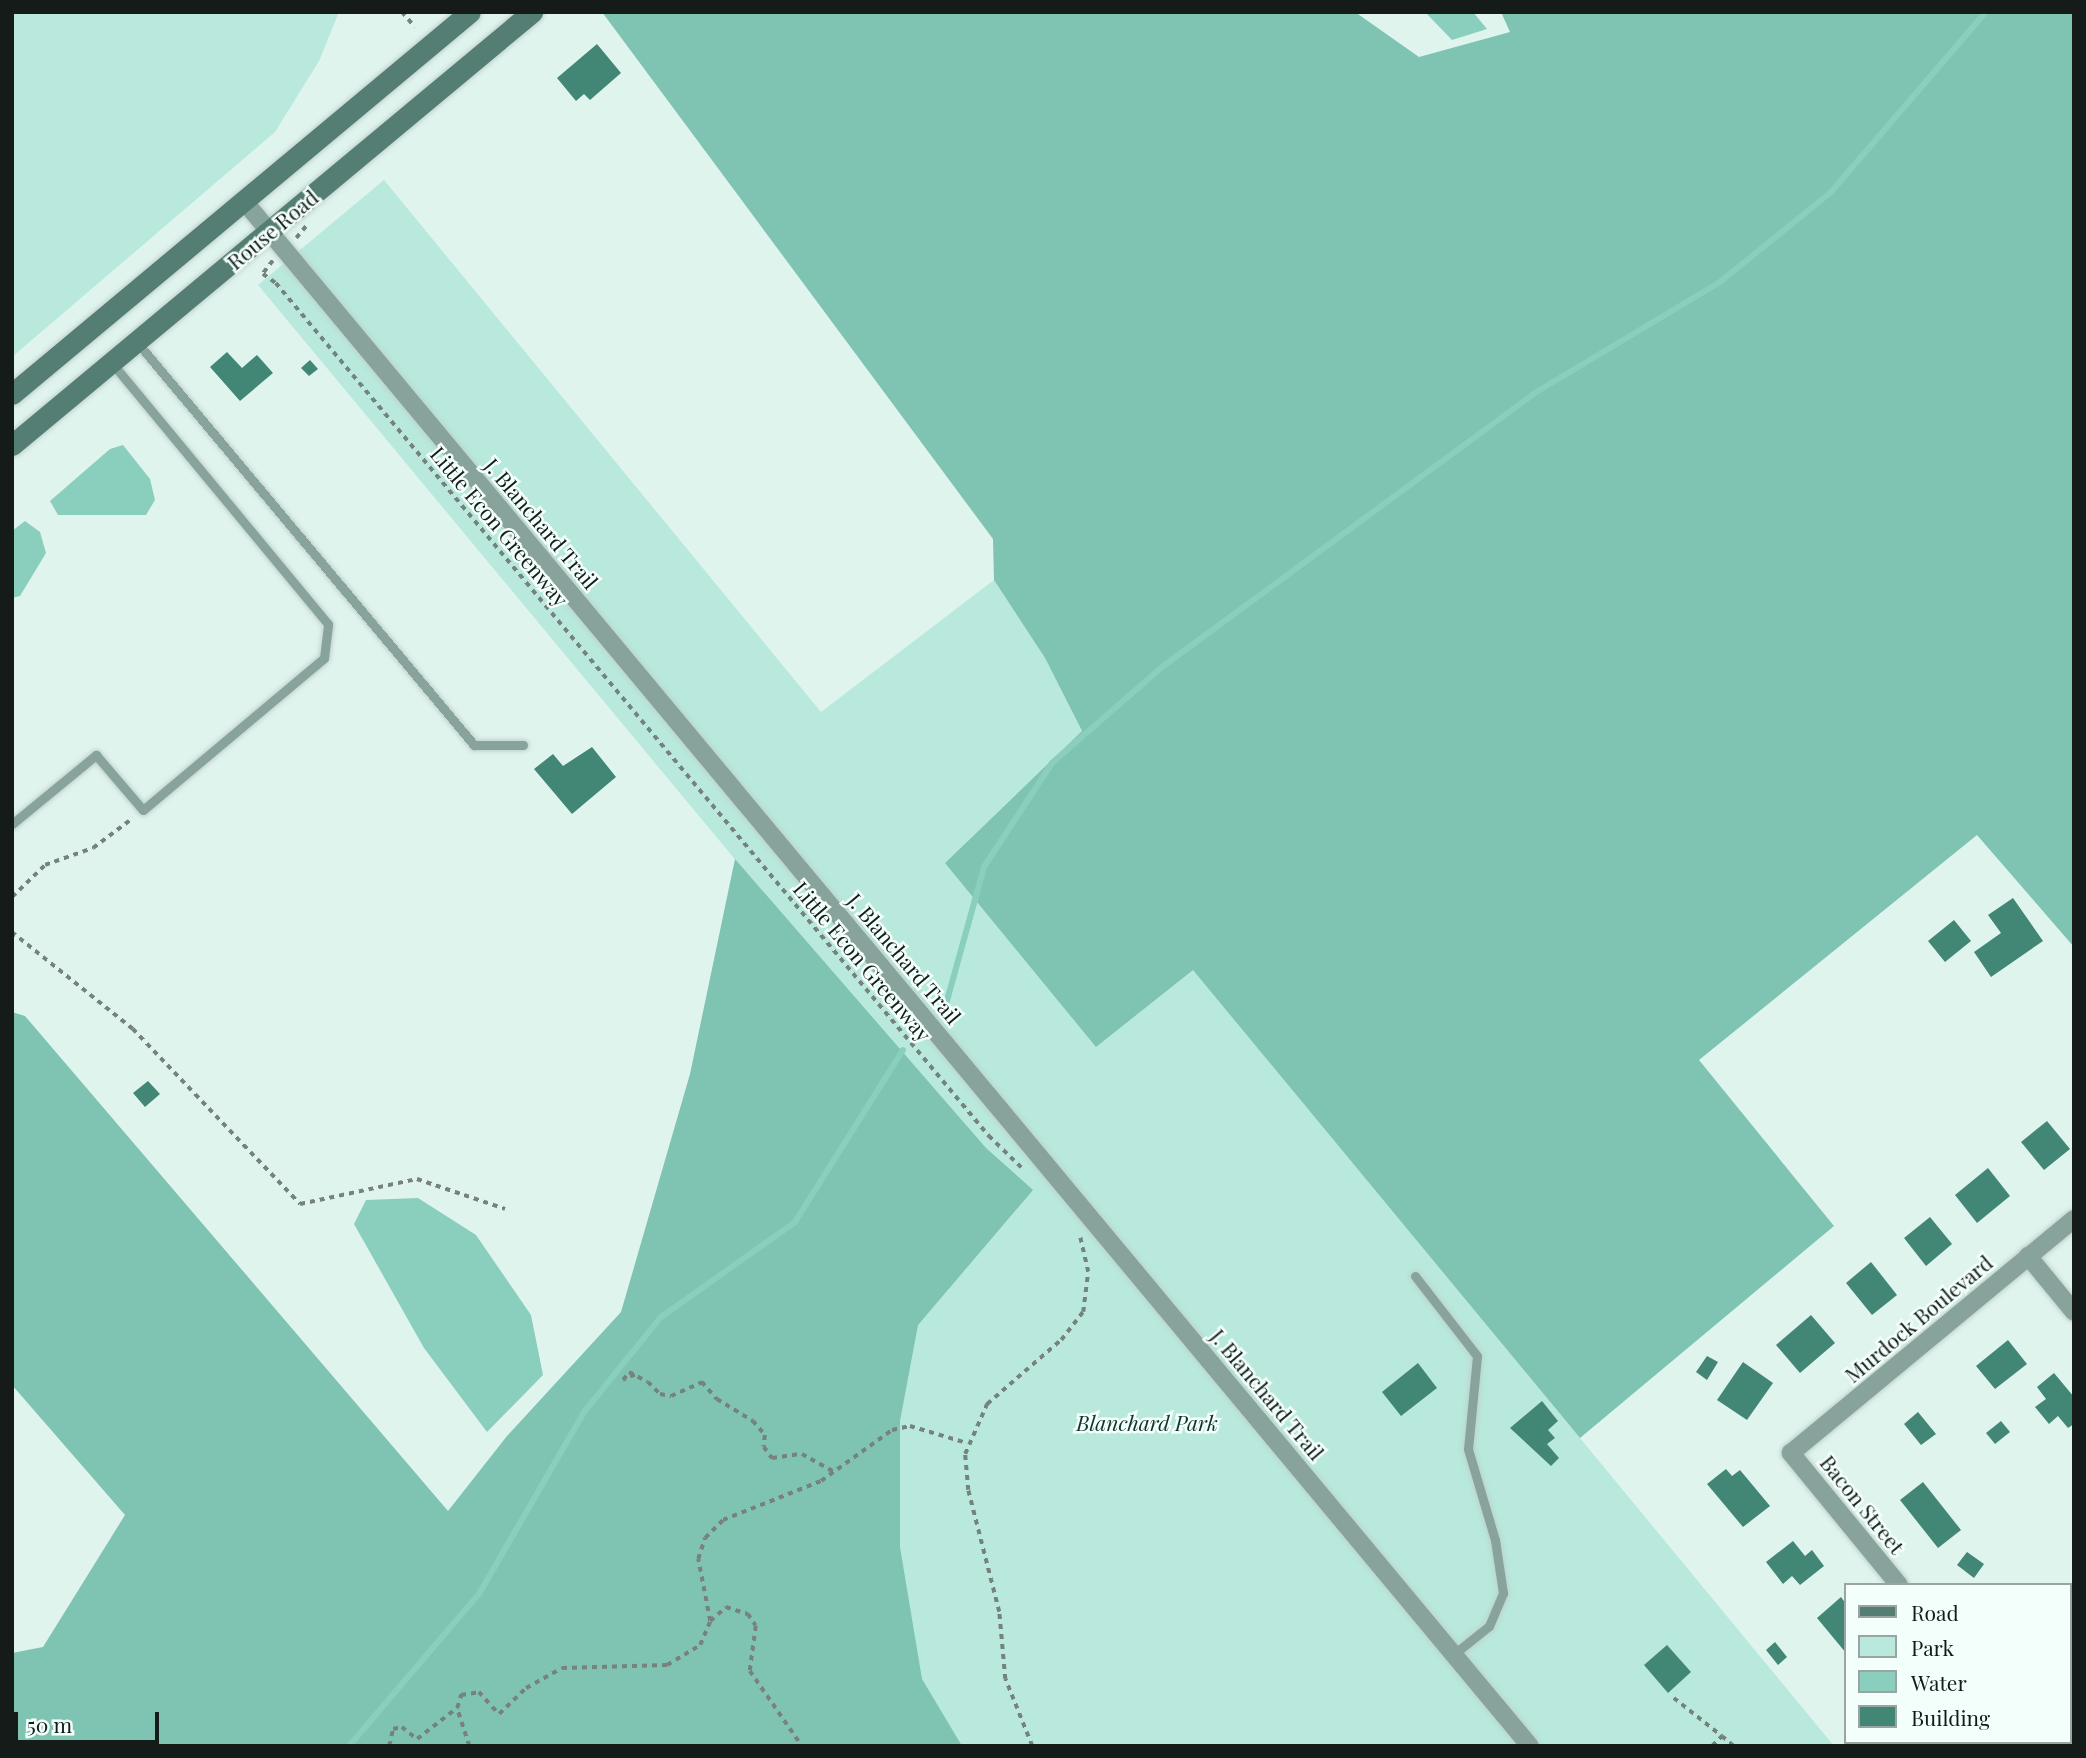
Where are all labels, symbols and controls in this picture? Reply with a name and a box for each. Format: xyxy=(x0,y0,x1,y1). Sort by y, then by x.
street label: Rouse Road xyxy=(222,184,322,274)
street label: Little Econ Greenway xyxy=(426,441,574,611)
street label: J. Blanchard Trail xyxy=(480,452,604,594)
street label: Little Econ Greenway xyxy=(789,876,937,1046)
street label: J. Blanchard Trail xyxy=(843,887,967,1029)
street label: Murdock Boulevard xyxy=(1839,1249,1997,1387)
street label: J. Blanchard Trail xyxy=(1206,1323,1330,1465)
park label: Blanchard Park xyxy=(1076,1409,1218,1435)
street label: Bacon Street xyxy=(1816,1450,1910,1558)
legend xyxy=(1844,1583,2072,1744)
text: Road xyxy=(1911,1598,1959,1626)
text: Park xyxy=(1911,1633,1954,1661)
text: Water xyxy=(1911,1668,1967,1696)
scale bar xyxy=(18,1698,163,1742)
text: Building xyxy=(1911,1703,1990,1731)
text: 50 m xyxy=(27,1710,72,1738)

